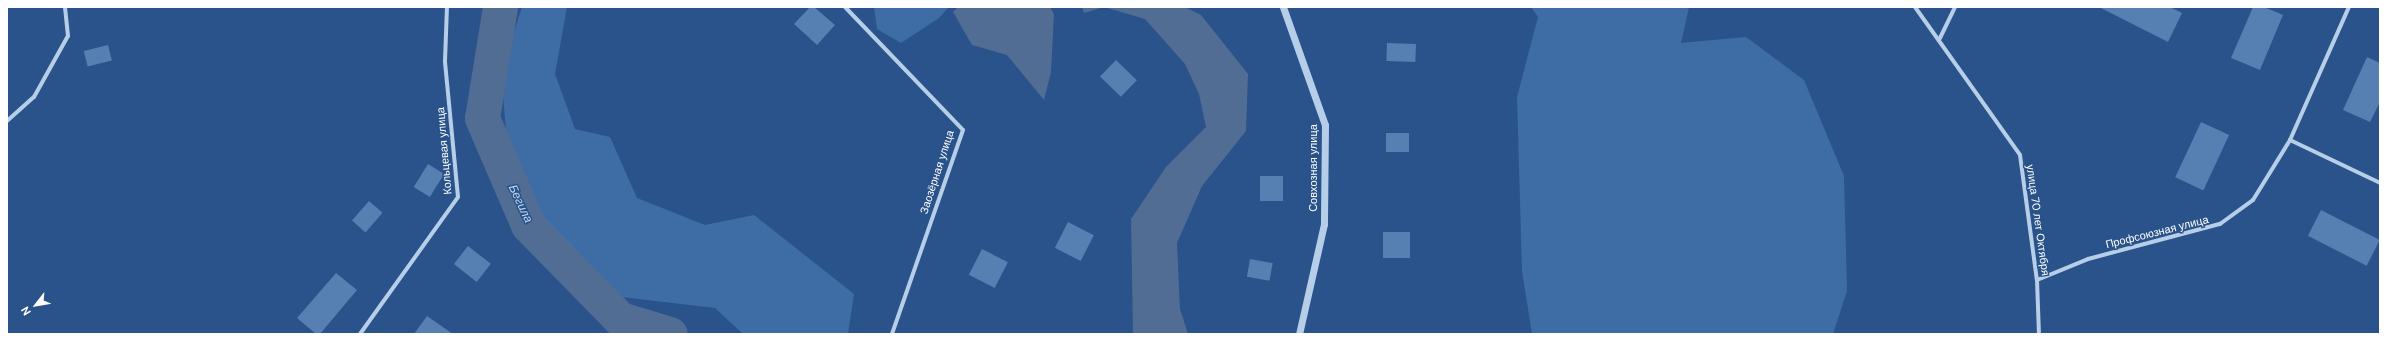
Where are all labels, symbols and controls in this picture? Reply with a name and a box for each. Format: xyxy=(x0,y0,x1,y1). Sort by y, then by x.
street label: Кольцевая улица xyxy=(434,107,454,195)
street label: Совхозная улица xyxy=(1306,124,1320,212)
street label: Заозёрная улица xyxy=(917,128,957,216)
street label: улица 70 лет Октября xyxy=(2024,164,2052,276)
water label: Бегила xyxy=(505,183,535,225)
street label: Профсоюзная улица xyxy=(2104,213,2210,251)
north arrow xyxy=(16,285,56,325)
text: N xyxy=(18,304,34,318)

